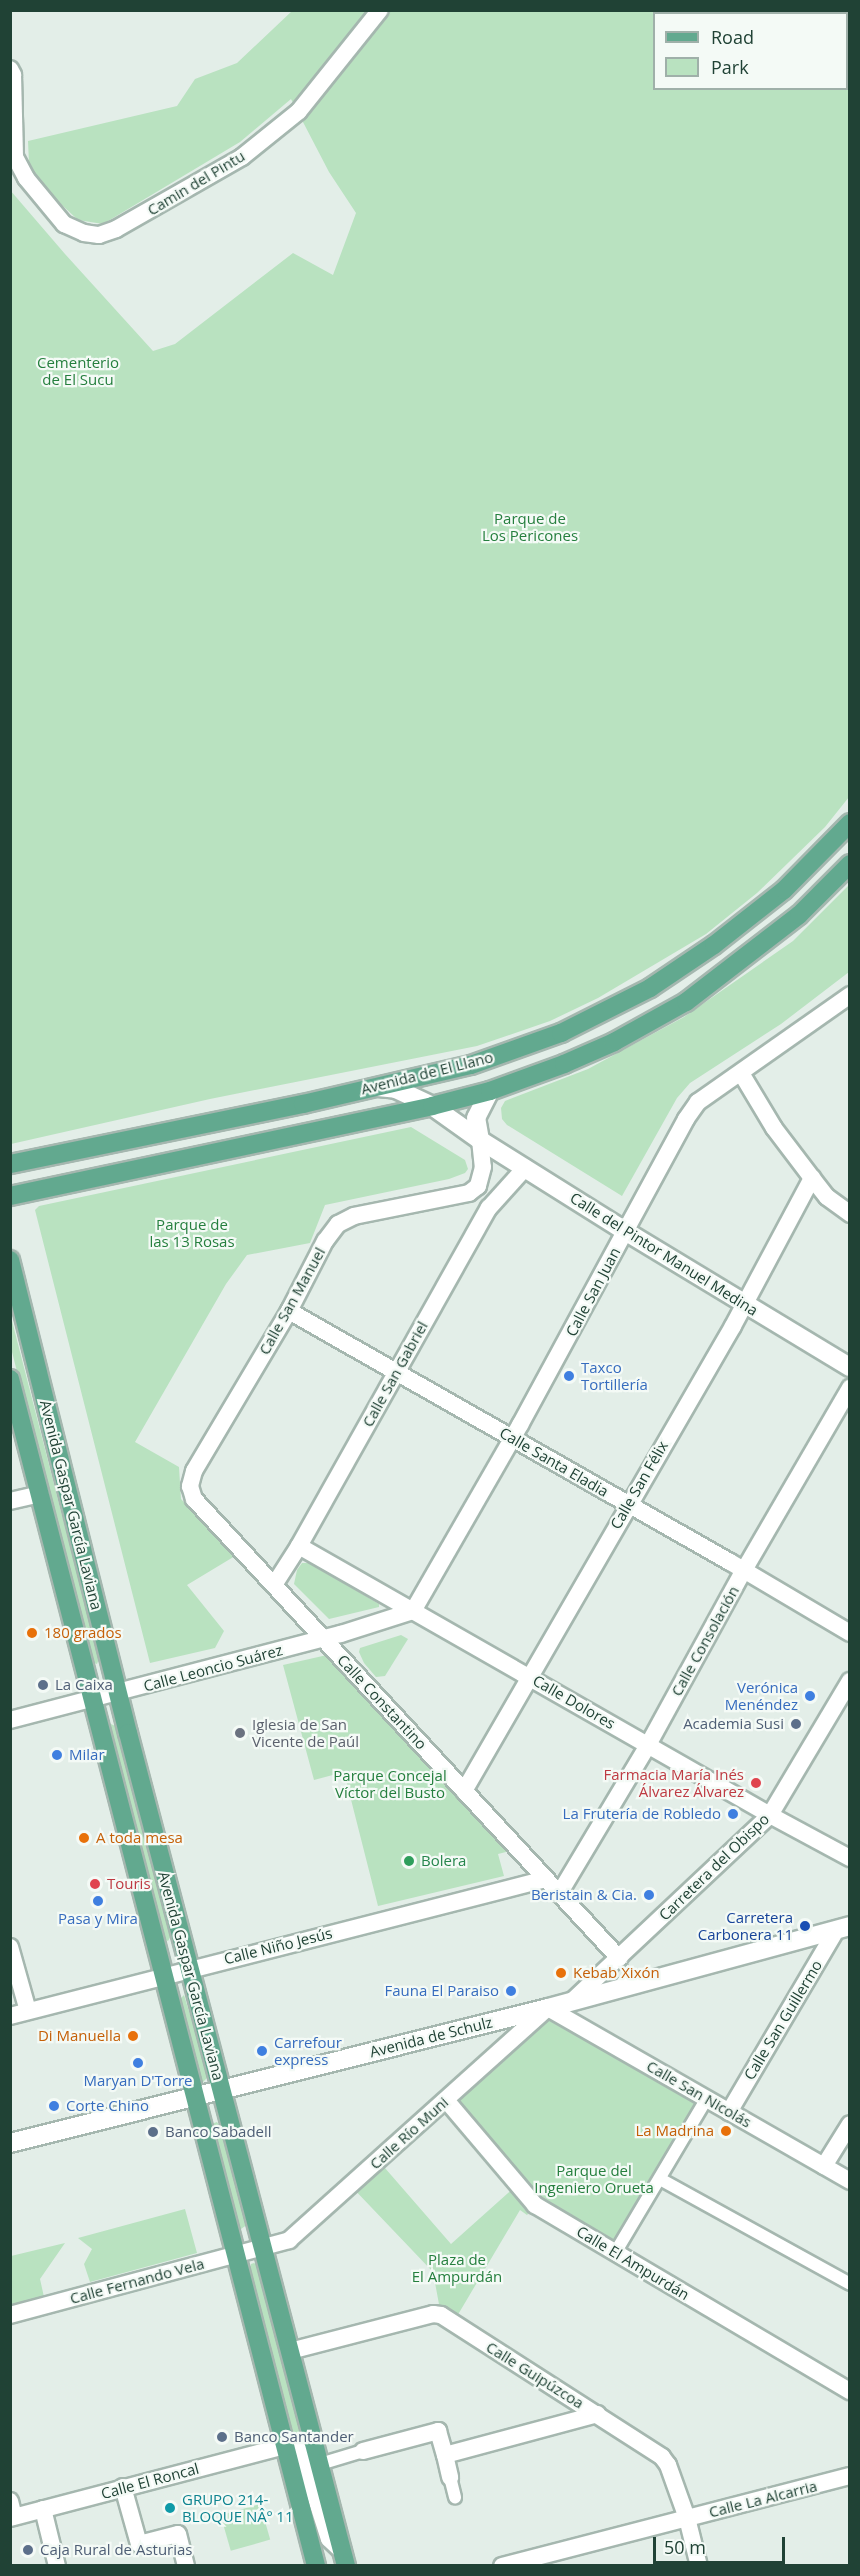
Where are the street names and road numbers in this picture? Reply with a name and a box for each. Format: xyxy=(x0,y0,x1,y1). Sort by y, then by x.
street label: Camin del Pintu xyxy=(144,147,248,219)
street label: Avenida de El Llano xyxy=(359,1048,495,1098)
street label: Calle del Pintor Manuel Medina xyxy=(567,1189,761,1319)
street label: Calle San Manuel xyxy=(255,1244,329,1358)
street label: Calle San Juan xyxy=(562,1244,624,1340)
street label: Calle San Gabriel xyxy=(359,1318,431,1430)
street label: Avenida Gaspar García Laviana xyxy=(36,1398,106,1612)
street label: Calle Santa Eladia xyxy=(496,1424,612,1500)
street label: Calle San Félix xyxy=(606,1438,672,1532)
street label: Calle Consolación xyxy=(667,1583,743,1699)
street label: Calle Leoncio Suárez xyxy=(141,1641,285,1695)
street label: Calle Constantino xyxy=(334,1651,430,1753)
street label: Calle Dolores xyxy=(530,1671,618,1733)
street label: Carretera del Obispo xyxy=(655,1810,773,1924)
street label: Avenida Gaspar García Laviana xyxy=(154,1870,228,2082)
street label: Calle Niño Jesús xyxy=(222,1924,334,1968)
street label: Calle San Guillermo xyxy=(740,1957,826,2083)
street label: Avenida de Schulz xyxy=(368,2013,494,2061)
street label: Calle San Nicolás xyxy=(643,2057,755,2131)
street label: Calle Río Muni xyxy=(366,2093,452,2173)
street label: Calle El Ampurdán xyxy=(573,2222,693,2304)
street label: Calle Fernando Vela xyxy=(68,2254,206,2308)
street label: Calle Guipúzcoa xyxy=(483,2338,587,2412)
street label: Calle El Roncal xyxy=(99,2459,201,2503)
street label: Calle La Alcarria xyxy=(707,2477,819,2521)

